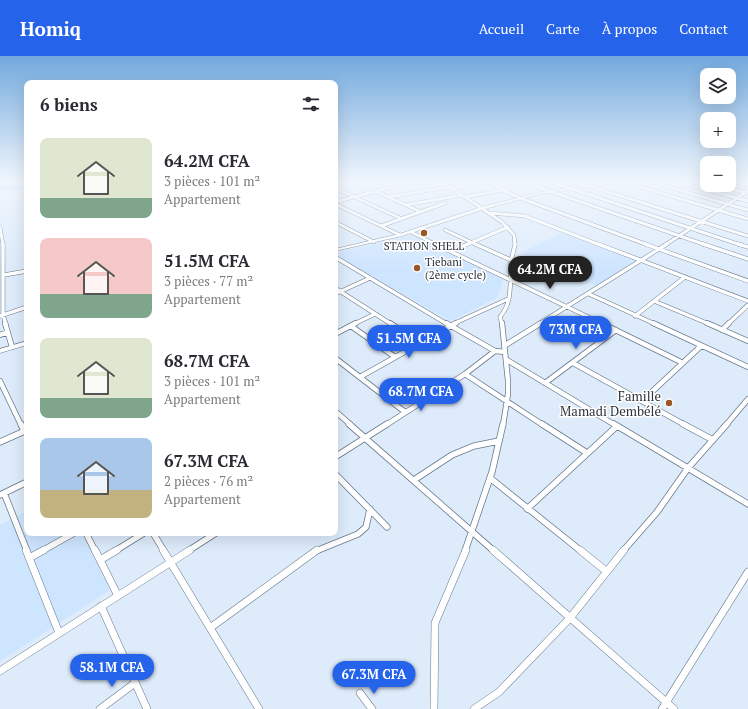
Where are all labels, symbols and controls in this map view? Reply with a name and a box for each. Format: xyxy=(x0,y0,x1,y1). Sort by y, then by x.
text: Homiq xyxy=(20,16,81,41)
text: Accueil xyxy=(479,19,524,38)
text: Carte xyxy=(546,19,580,38)
text: À propos xyxy=(602,19,657,38)
text: Contact xyxy=(679,19,728,38)
map controls xyxy=(700,68,736,192)
button: layers xyxy=(700,68,736,104)
text: 6 biens xyxy=(40,93,98,116)
icon: filters xyxy=(300,93,322,115)
button: + xyxy=(700,112,736,148)
text: 64.2M CFA xyxy=(164,149,250,172)
icon: home xyxy=(72,154,120,202)
button: − xyxy=(700,156,736,192)
text: 3 pièces · 101 m² xyxy=(164,172,260,190)
text: Appartement xyxy=(164,190,241,208)
marker: STATION SHELL xyxy=(419,228,429,238)
place label: STATION SHELL xyxy=(384,239,464,253)
text: 51.5M CFA xyxy=(164,249,250,272)
icon: home xyxy=(72,254,120,302)
place label: Tiebani (2ème cycle) xyxy=(425,255,486,282)
pin: 64.2M CFA xyxy=(504,256,596,290)
text: 64.2M CFA xyxy=(517,260,583,278)
marker: Tiebani (2ème cycle) xyxy=(412,263,422,273)
text: 3 pièces · 77 m² xyxy=(164,272,253,290)
text: Appartement xyxy=(164,290,241,308)
pin: 73M CFA xyxy=(539,316,613,350)
text: 73M CFA xyxy=(549,320,603,338)
pin: 51.5M CFA xyxy=(363,325,455,359)
text: 51.5M CFA xyxy=(376,329,442,347)
text: 68.7M CFA xyxy=(164,349,250,372)
icon: home xyxy=(72,354,120,402)
text: 3 pièces · 101 m² xyxy=(164,372,260,390)
pin: 68.7M CFA xyxy=(375,378,467,412)
text: 68.7M CFA xyxy=(388,382,454,400)
place label: Famille Mamadi Dembélé xyxy=(560,387,661,420)
text: Appartement xyxy=(164,390,241,408)
marker: Famille Mamadi Dembélé xyxy=(664,398,674,408)
text: 67.3M CFA xyxy=(164,449,249,472)
icon: home xyxy=(72,454,120,502)
text: 2 pièces · 76 m² xyxy=(164,472,253,490)
text: Appartement xyxy=(164,490,241,508)
pin: 58.1M CFA xyxy=(66,654,158,688)
text: 58.1M CFA xyxy=(79,658,145,676)
pin: 67.3M CFA xyxy=(328,661,420,695)
text: 67.3M CFA xyxy=(342,665,406,683)

